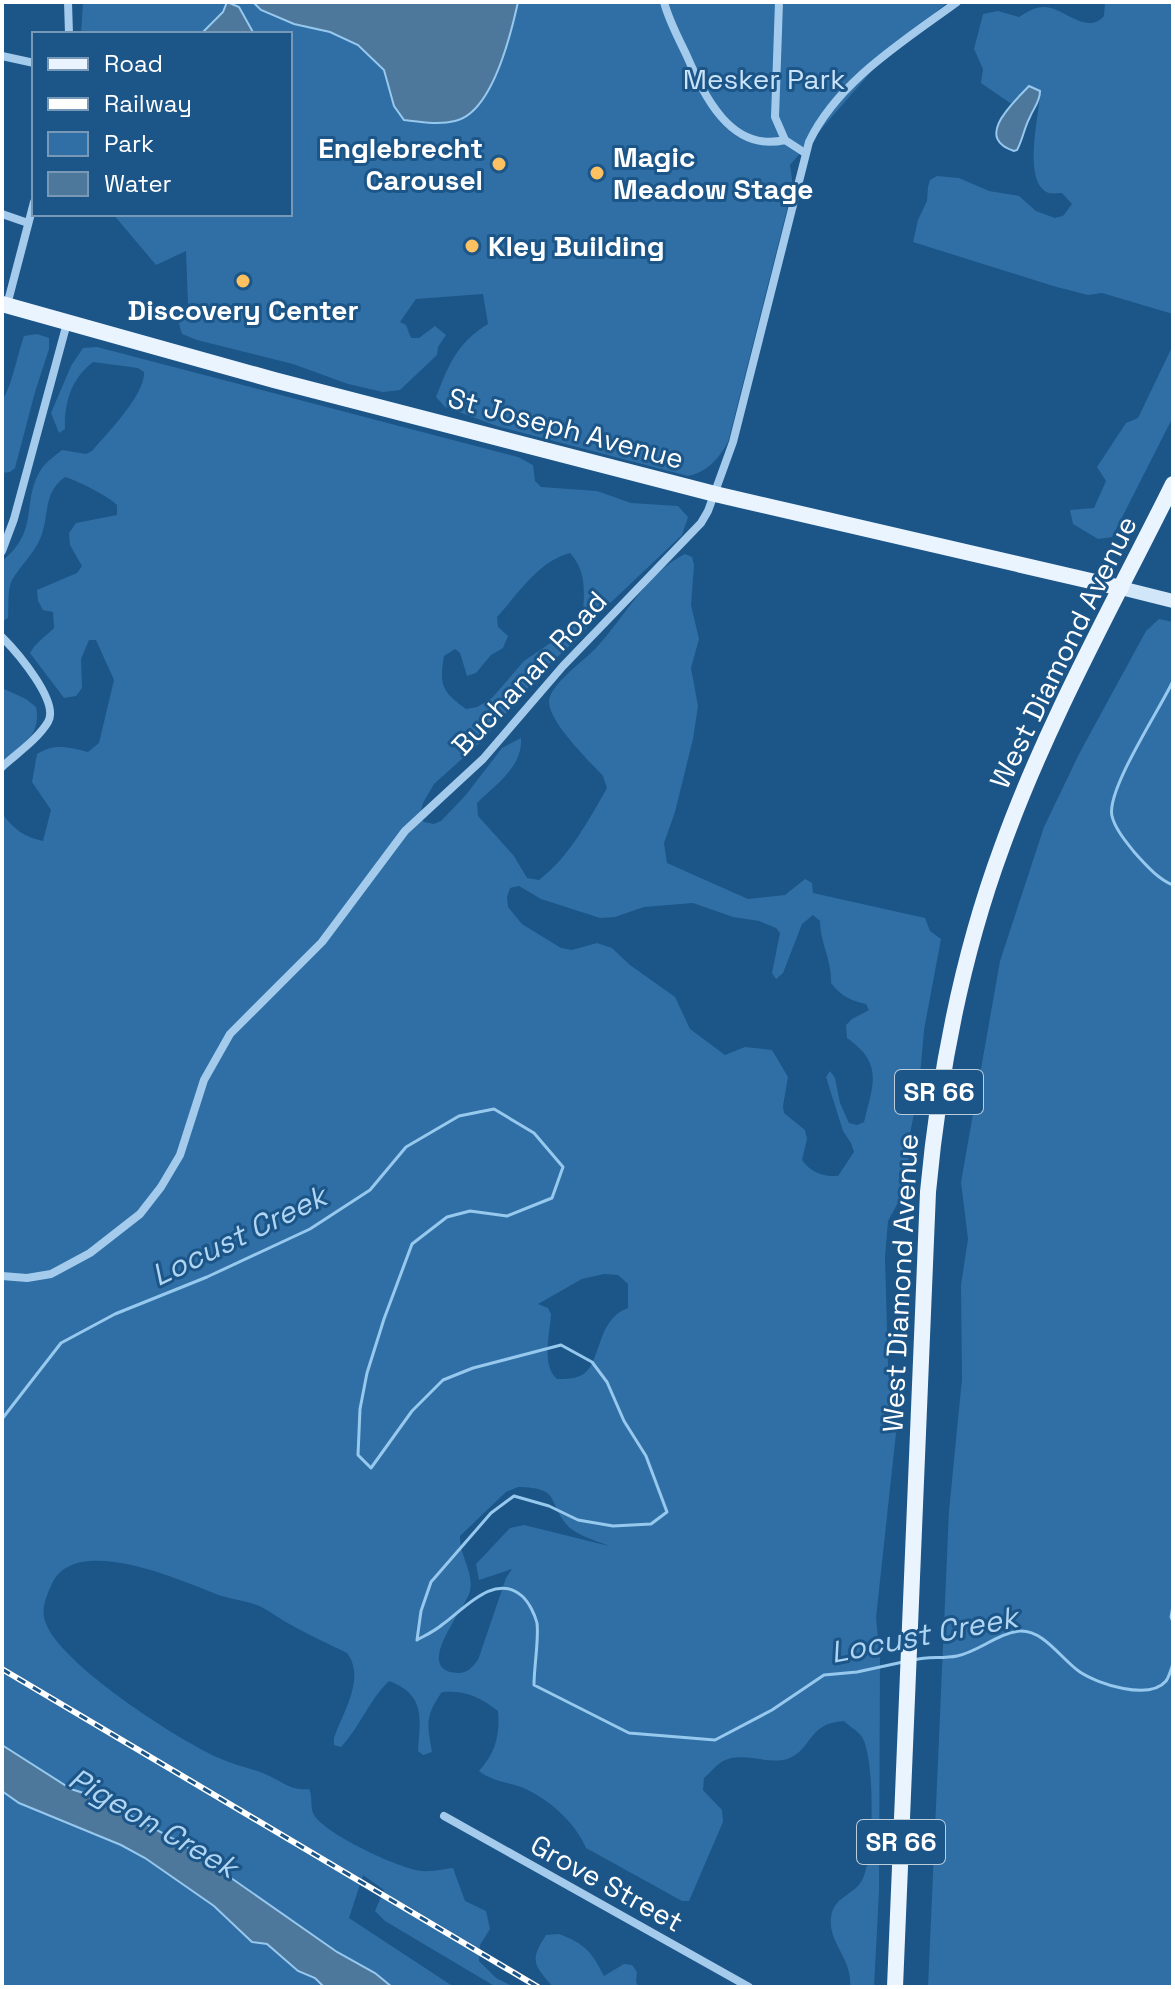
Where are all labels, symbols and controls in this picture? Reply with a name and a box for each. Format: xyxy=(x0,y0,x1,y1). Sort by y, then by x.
legend xyxy=(32,32,292,216)
text: Road xyxy=(104,48,163,79)
park label: Mesker Park xyxy=(683,61,845,97)
text: Railway xyxy=(104,88,192,119)
text: Park xyxy=(104,128,154,159)
place label: Englebrecht Carousel xyxy=(318,130,483,198)
place label: Magic Meadow Stage xyxy=(613,139,813,207)
marker: Englebrecht Carousel xyxy=(490,155,508,173)
marker: Magic Meadow Stage xyxy=(588,164,606,182)
text: Water xyxy=(104,168,172,199)
place label: Kley Building xyxy=(488,228,665,264)
marker: Kley Building xyxy=(463,237,481,255)
marker: Discovery Center xyxy=(234,272,252,290)
place label: Discovery Center xyxy=(127,292,359,328)
street label: St Joseph Avenue xyxy=(444,379,688,477)
street label: West Diamond Avenue xyxy=(981,510,1145,794)
street label: Buchanan Road xyxy=(444,583,614,763)
road number: SR 66 xyxy=(895,1070,983,1114)
street label: West Diamond Avenue xyxy=(874,1133,926,1433)
water label: Locust Creek xyxy=(145,1175,335,1295)
water label: Locust Creek xyxy=(827,1597,1024,1672)
water label: Pigeon Creek xyxy=(62,1758,247,1888)
road number: SR 66 xyxy=(857,1820,945,1864)
street label: Grove Street xyxy=(524,1826,690,1940)

